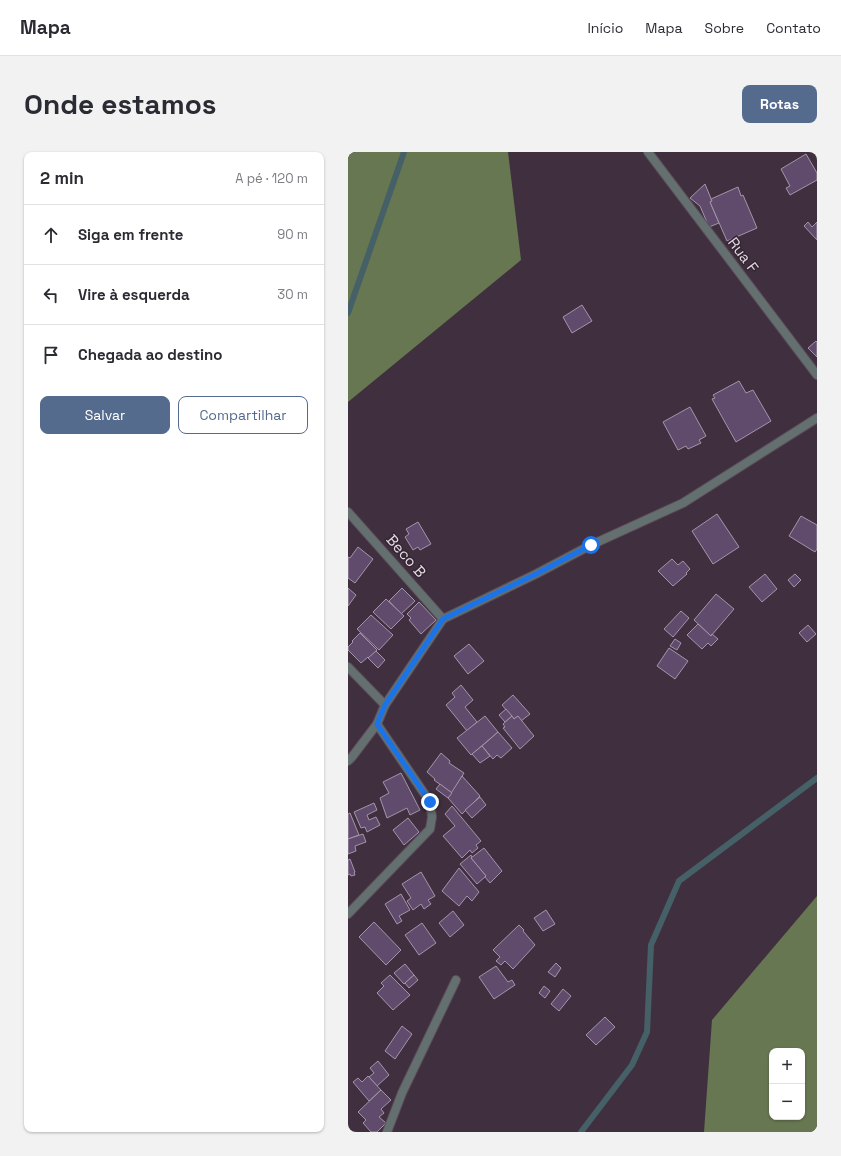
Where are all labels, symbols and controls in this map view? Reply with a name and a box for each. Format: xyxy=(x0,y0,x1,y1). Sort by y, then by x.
text: Mapa xyxy=(20,15,71,40)
text: Início xyxy=(587,19,623,37)
text: Mapa xyxy=(645,19,683,37)
text: Sobre xyxy=(705,19,744,37)
text: Contato xyxy=(766,19,821,37)
button: Rotas xyxy=(742,85,817,123)
text: Onde estamos xyxy=(24,86,217,122)
text: 2 min xyxy=(40,167,84,189)
text: A pé · 120 m xyxy=(235,170,308,187)
icon: ahead xyxy=(40,224,62,246)
text: Siga em frente xyxy=(78,225,184,244)
text: 90 m xyxy=(277,226,308,243)
street label: Rua F xyxy=(724,233,763,276)
icon: left xyxy=(40,284,62,306)
text: Vire à esquerda xyxy=(78,285,190,304)
text: 30 m xyxy=(277,286,308,303)
icon: arrive xyxy=(40,344,62,366)
text: Chegada ao destino xyxy=(78,345,222,364)
button: Salvar xyxy=(40,396,170,434)
button: Compartilhar xyxy=(178,396,308,434)
street label: Beco B xyxy=(383,530,430,581)
route start xyxy=(582,536,600,554)
route end xyxy=(421,793,439,811)
map controls xyxy=(769,1048,805,1120)
button: + xyxy=(769,1048,805,1084)
button: − xyxy=(769,1084,805,1120)

